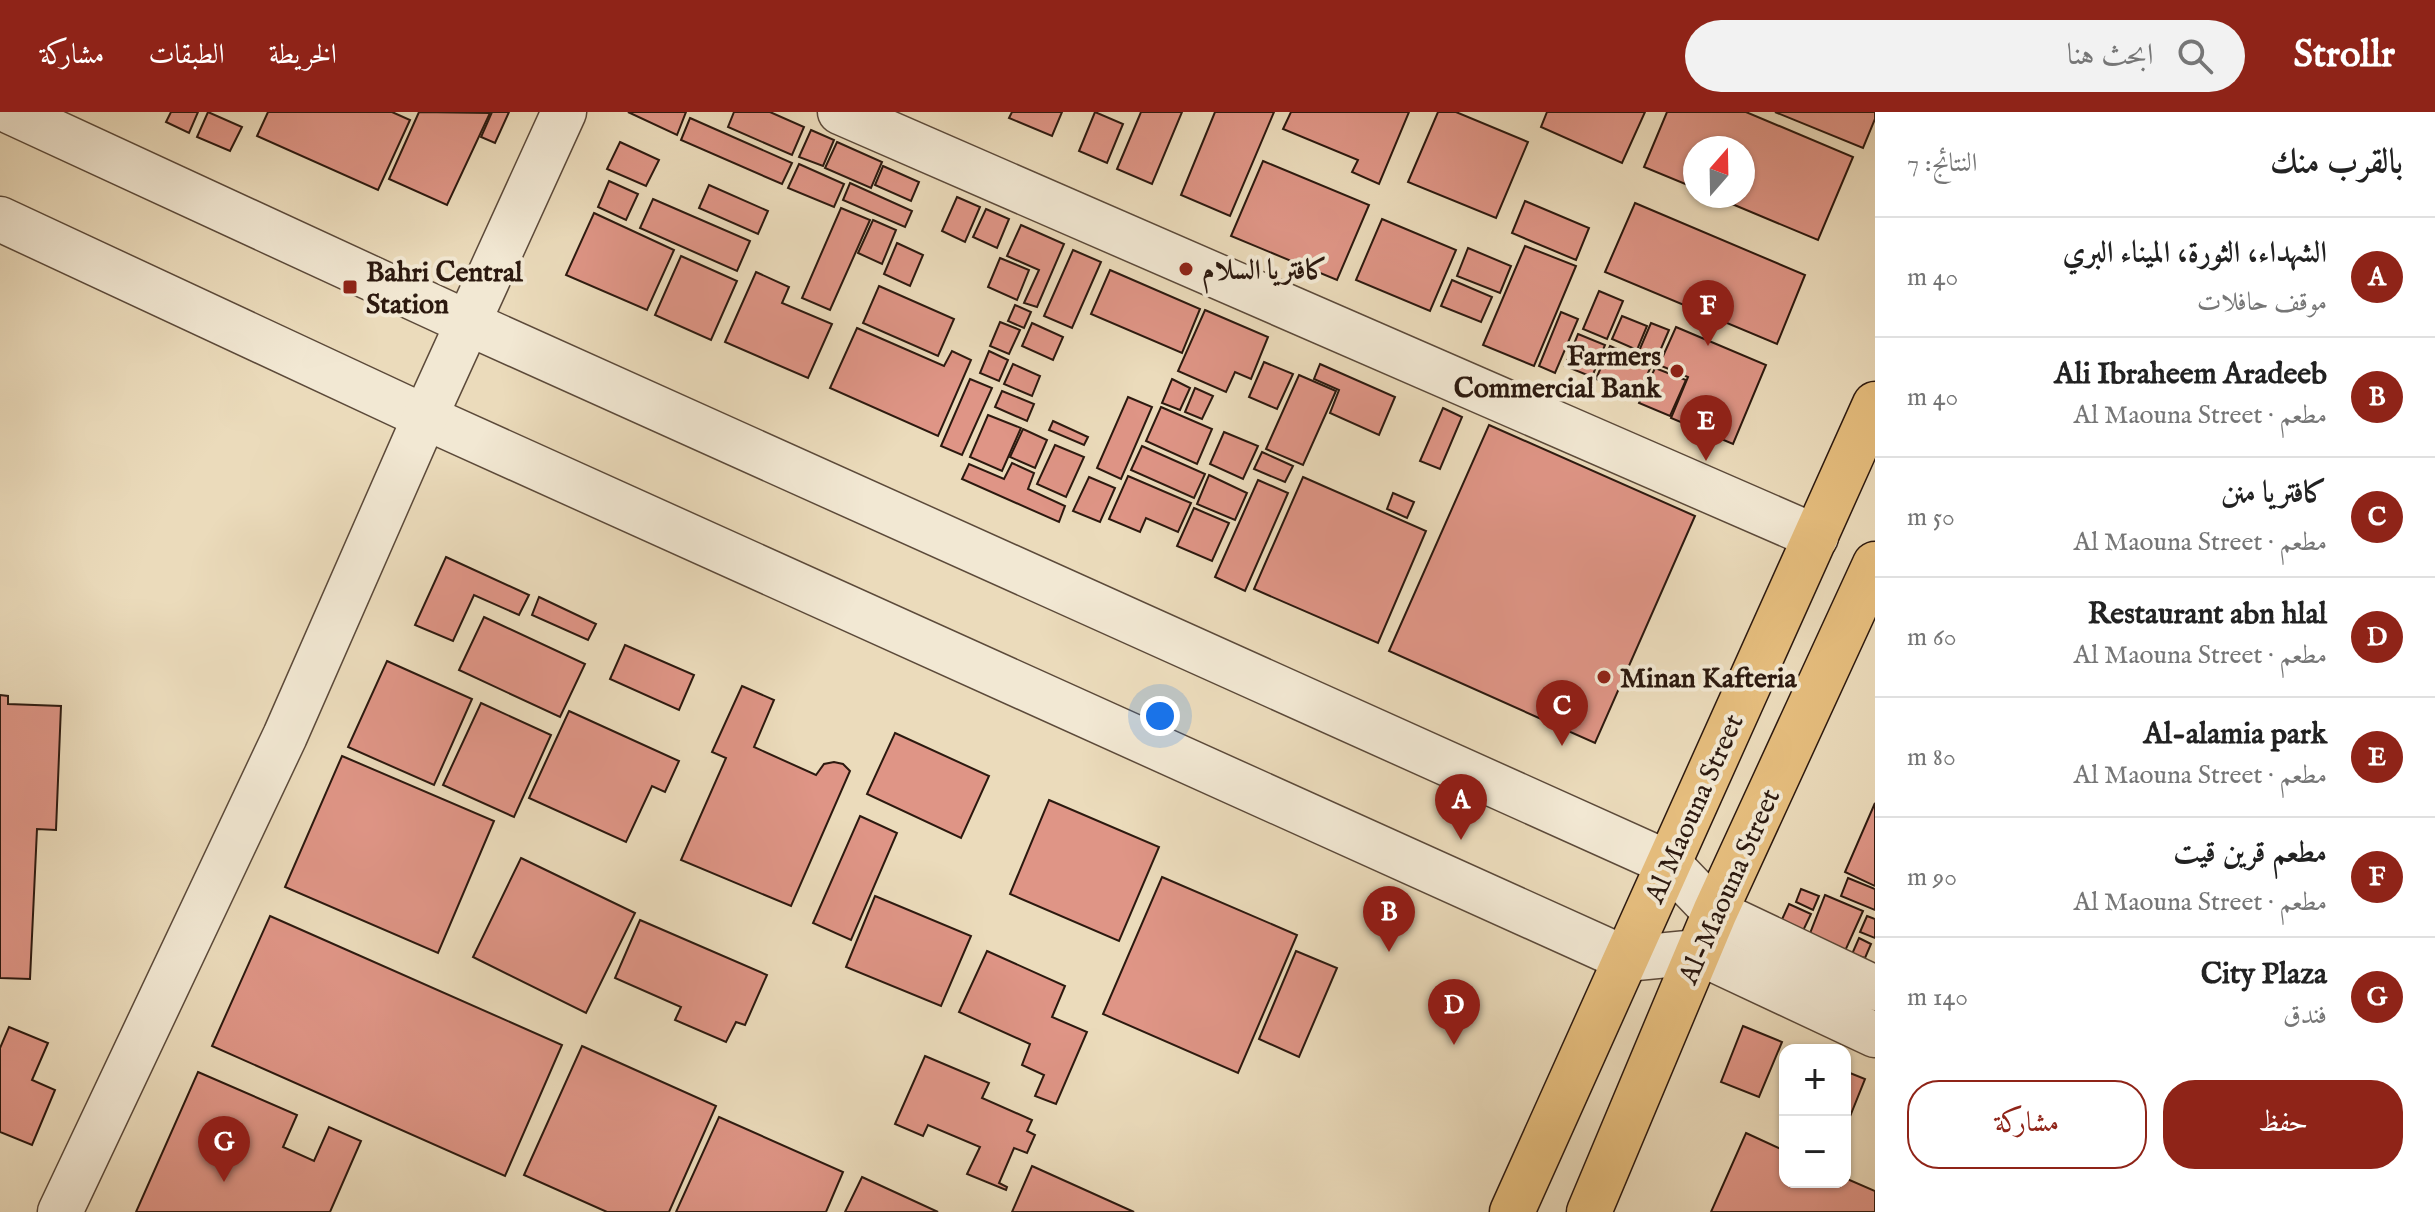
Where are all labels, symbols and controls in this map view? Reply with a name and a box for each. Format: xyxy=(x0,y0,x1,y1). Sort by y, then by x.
search box xyxy=(1685,20,2245,92)
text: Strollr xyxy=(2293,32,2395,80)
icon: search xyxy=(2173,34,2217,78)
text: ابحث هنا xyxy=(2067,37,2153,75)
text: مشاركة xyxy=(40,38,104,73)
text: الطبقات xyxy=(148,38,225,73)
text: الخريطة xyxy=(269,38,337,73)
north arrow xyxy=(1683,136,1755,208)
text: بالقرب منك xyxy=(2270,141,2403,184)
text: النتائج: 7 xyxy=(1907,147,1977,180)
text: الشهداء، الثورة، الميناء البري xyxy=(2062,235,2327,273)
place label: كافتريا السلام xyxy=(1202,254,1327,294)
place label: Bahri Central Station xyxy=(366,256,524,323)
marker: كافتريا السلام xyxy=(1177,260,1195,278)
text: 40 m xyxy=(1907,261,1958,294)
text: A xyxy=(2368,261,2386,294)
marker: Bahri Central Station xyxy=(341,278,359,296)
pin: F xyxy=(1682,280,1734,346)
text: موقف حافلات xyxy=(2197,286,2327,319)
place label: Farmers Commercial Bank xyxy=(1454,340,1662,407)
text: Ali Ibraheem Aradeeb xyxy=(2054,356,2327,394)
marker: Farmers Commercial Bank xyxy=(1668,362,1686,380)
text: 40 m xyxy=(1907,381,1958,414)
text: B xyxy=(2368,381,2386,414)
pin: E xyxy=(1680,395,1732,461)
text: مطعم · Al Maouna Street xyxy=(2074,399,2327,432)
text: كافتريا منن xyxy=(2221,475,2327,513)
text: 50 m xyxy=(1907,501,1955,534)
text: C xyxy=(2368,501,2386,534)
text: مطعم · Al Maouna Street xyxy=(2074,526,2327,559)
text: Restaurant abn hlal xyxy=(2088,596,2327,634)
text: 60 m xyxy=(1907,621,1957,654)
text: D xyxy=(2367,621,2387,654)
text: مطعم · Al Maouna Street xyxy=(2074,639,2327,672)
place label: Minan Kafteria xyxy=(1620,662,1798,697)
marker: Minan Kafteria xyxy=(1595,668,1613,686)
pin: C xyxy=(1536,680,1588,746)
your location xyxy=(1140,696,1180,736)
street label: Al Maouna Street xyxy=(1638,709,1753,910)
text: Al-alamia park xyxy=(2144,716,2327,754)
text: 80 m xyxy=(1907,741,1956,774)
text: E xyxy=(2368,741,2386,774)
text: مطعم · Al Maouna Street xyxy=(2074,759,2327,792)
pin: A xyxy=(1435,774,1487,840)
street label: Al-Maouna Street xyxy=(1671,784,1789,991)
text: مطعم قرين قيت xyxy=(2173,835,2327,873)
text: 90 m xyxy=(1907,861,1957,894)
text: F xyxy=(2369,861,2385,894)
pin: B xyxy=(1363,886,1415,952)
text: مطعم · Al Maouna Street xyxy=(2074,886,2327,919)
text: City Plaza xyxy=(2201,956,2327,994)
pin: D xyxy=(1428,979,1480,1045)
text: 140 m xyxy=(1907,981,1968,1014)
text: G xyxy=(2367,981,2387,1014)
text: فندق xyxy=(2283,999,2327,1032)
map controls xyxy=(1779,1044,1851,1188)
button: + xyxy=(1779,1044,1851,1116)
button: مشاركة xyxy=(1907,1080,2147,1169)
button: حفظ xyxy=(2163,1080,2403,1169)
pin: G xyxy=(198,1116,250,1182)
button: − xyxy=(1779,1116,1851,1188)

